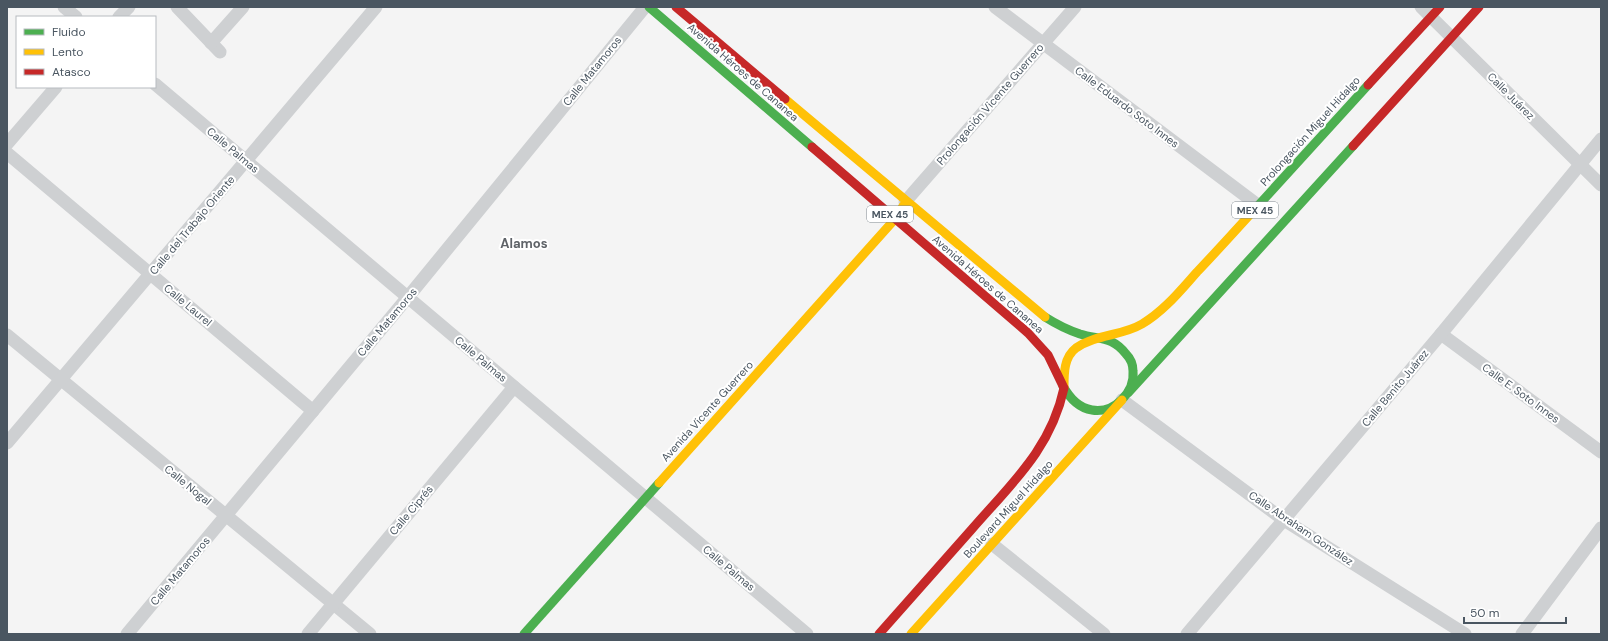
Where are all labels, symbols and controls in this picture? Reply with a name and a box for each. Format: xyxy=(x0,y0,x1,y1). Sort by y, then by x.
legend xyxy=(16,16,156,88)
street label: Avenida Héroes de Cananea xyxy=(684,20,802,124)
text: Fluido xyxy=(52,24,86,40)
street label: Calle Matamoros xyxy=(560,33,624,109)
street label: Prolongación Vicente Guerrero xyxy=(933,40,1047,168)
text: Lento xyxy=(52,44,83,60)
street label: Calle Eduardo Soto Innes xyxy=(1072,63,1182,151)
text: Atasco xyxy=(52,64,91,80)
street label: Calle Juárez xyxy=(1485,70,1537,122)
street label: Prolongación Miguel Hidalgo xyxy=(1257,73,1363,189)
street label: Calle Palmas xyxy=(204,124,262,176)
street label: Calle del Trabajo Oriente xyxy=(146,173,238,277)
road number: MEX 45 xyxy=(1232,202,1278,218)
road number: MEX 45 xyxy=(867,206,913,222)
street label: Avenida Héroes de Cananea xyxy=(929,232,1047,336)
district label: Alamos xyxy=(500,235,548,252)
street label: Calle Laurel xyxy=(161,281,215,329)
street label: Calle Matamoros xyxy=(354,285,420,359)
street label: Calle Palmas xyxy=(452,333,510,385)
street label: Calle Benito Juárez xyxy=(1359,347,1431,429)
street label: Avenida Vicente Guerrero xyxy=(658,358,756,464)
street label: Calle E. Soto Innes xyxy=(1479,360,1563,426)
street label: Boulevard Miguel Hidalgo xyxy=(960,457,1056,561)
street label: Calle Nogal xyxy=(162,462,214,508)
street label: Calle Ciprés xyxy=(386,482,436,538)
street label: Calle Abraham González xyxy=(1246,488,1356,568)
street label: Calle Matamoros xyxy=(147,534,213,608)
street label: Calle Palmas xyxy=(700,542,758,594)
scale bar xyxy=(1464,599,1566,625)
text: 50 m xyxy=(1470,605,1499,621)

